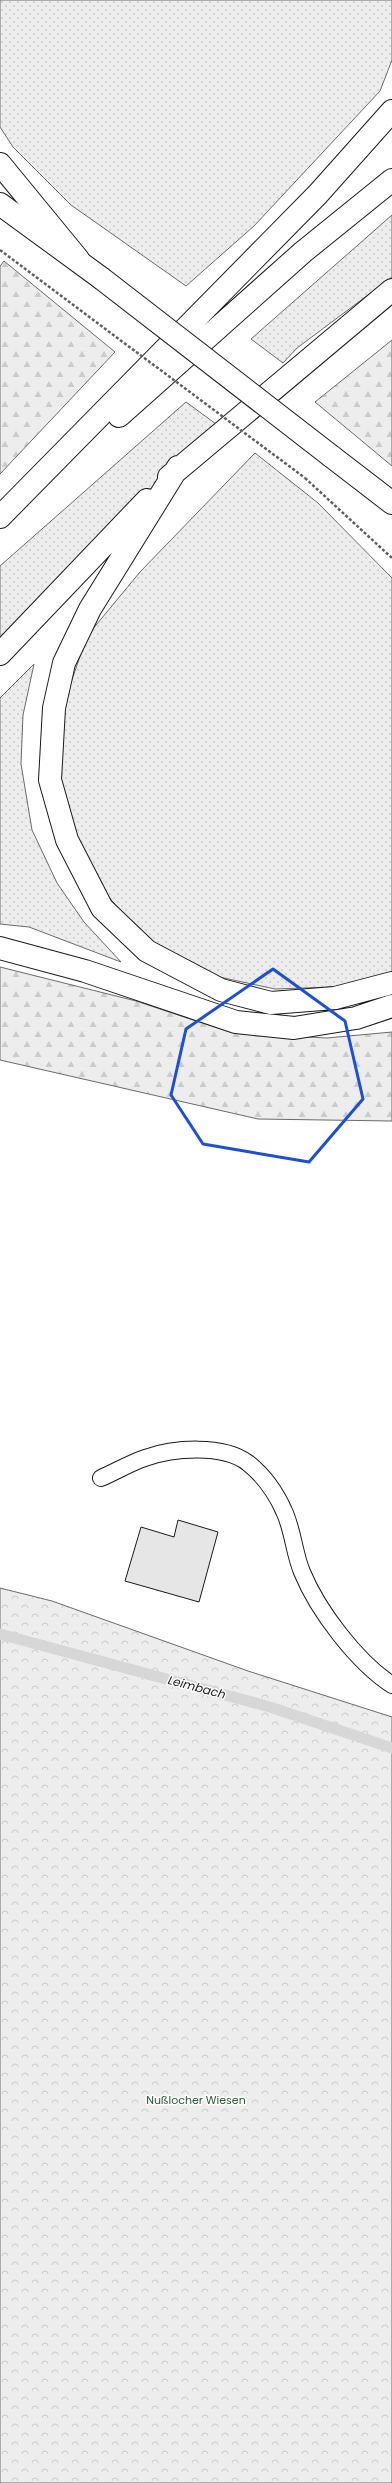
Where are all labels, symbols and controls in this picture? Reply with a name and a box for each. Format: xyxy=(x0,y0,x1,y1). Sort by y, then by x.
water label: Leimbach xyxy=(166,1671,228,1703)
park label: Nußlocher Wiesen xyxy=(146,2092,246,2108)

